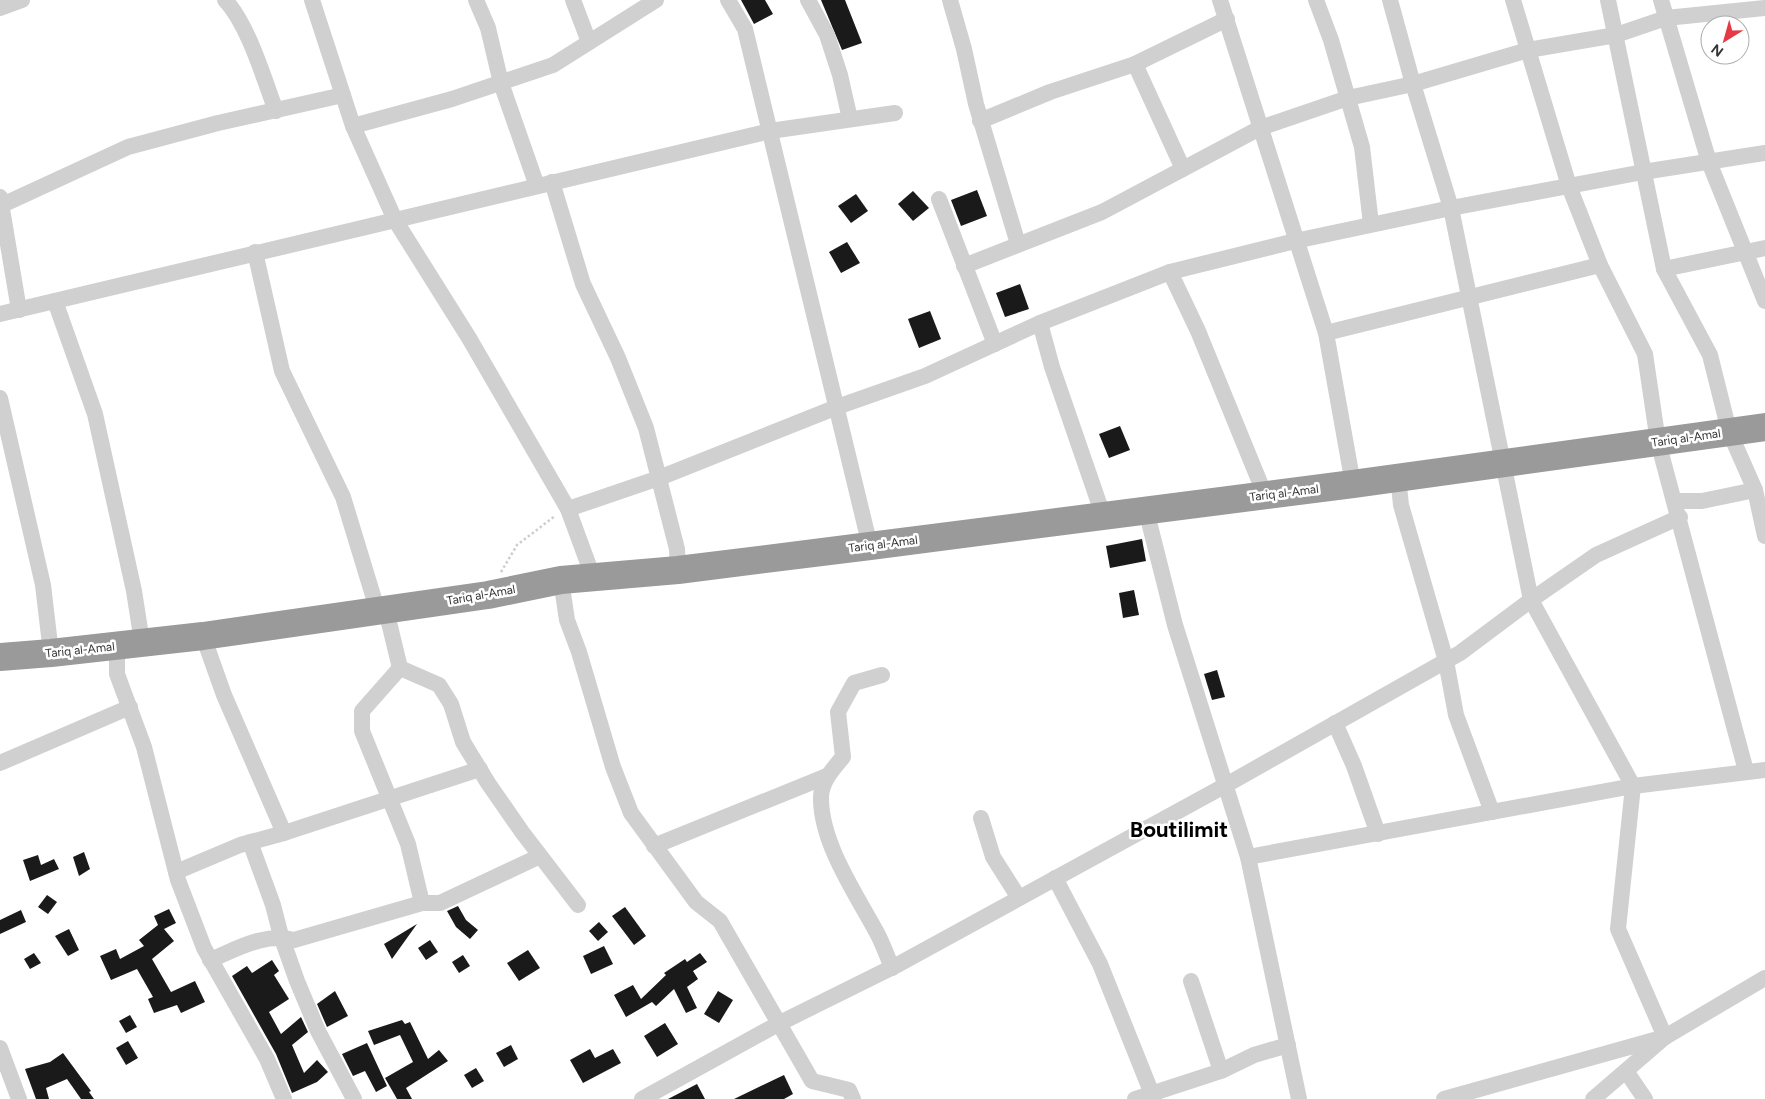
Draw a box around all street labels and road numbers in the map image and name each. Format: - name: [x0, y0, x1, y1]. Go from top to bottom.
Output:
- street label: Tariq al-Amal: [1651, 426, 1721, 450]
- street label: Tariq al-Amal: [1249, 482, 1319, 504]
- street label: Tariq al-Amal: [848, 533, 918, 555]
- street label: Tariq al-Amal: [446, 582, 516, 608]
- street label: Tariq al-Amal: [45, 639, 115, 661]

